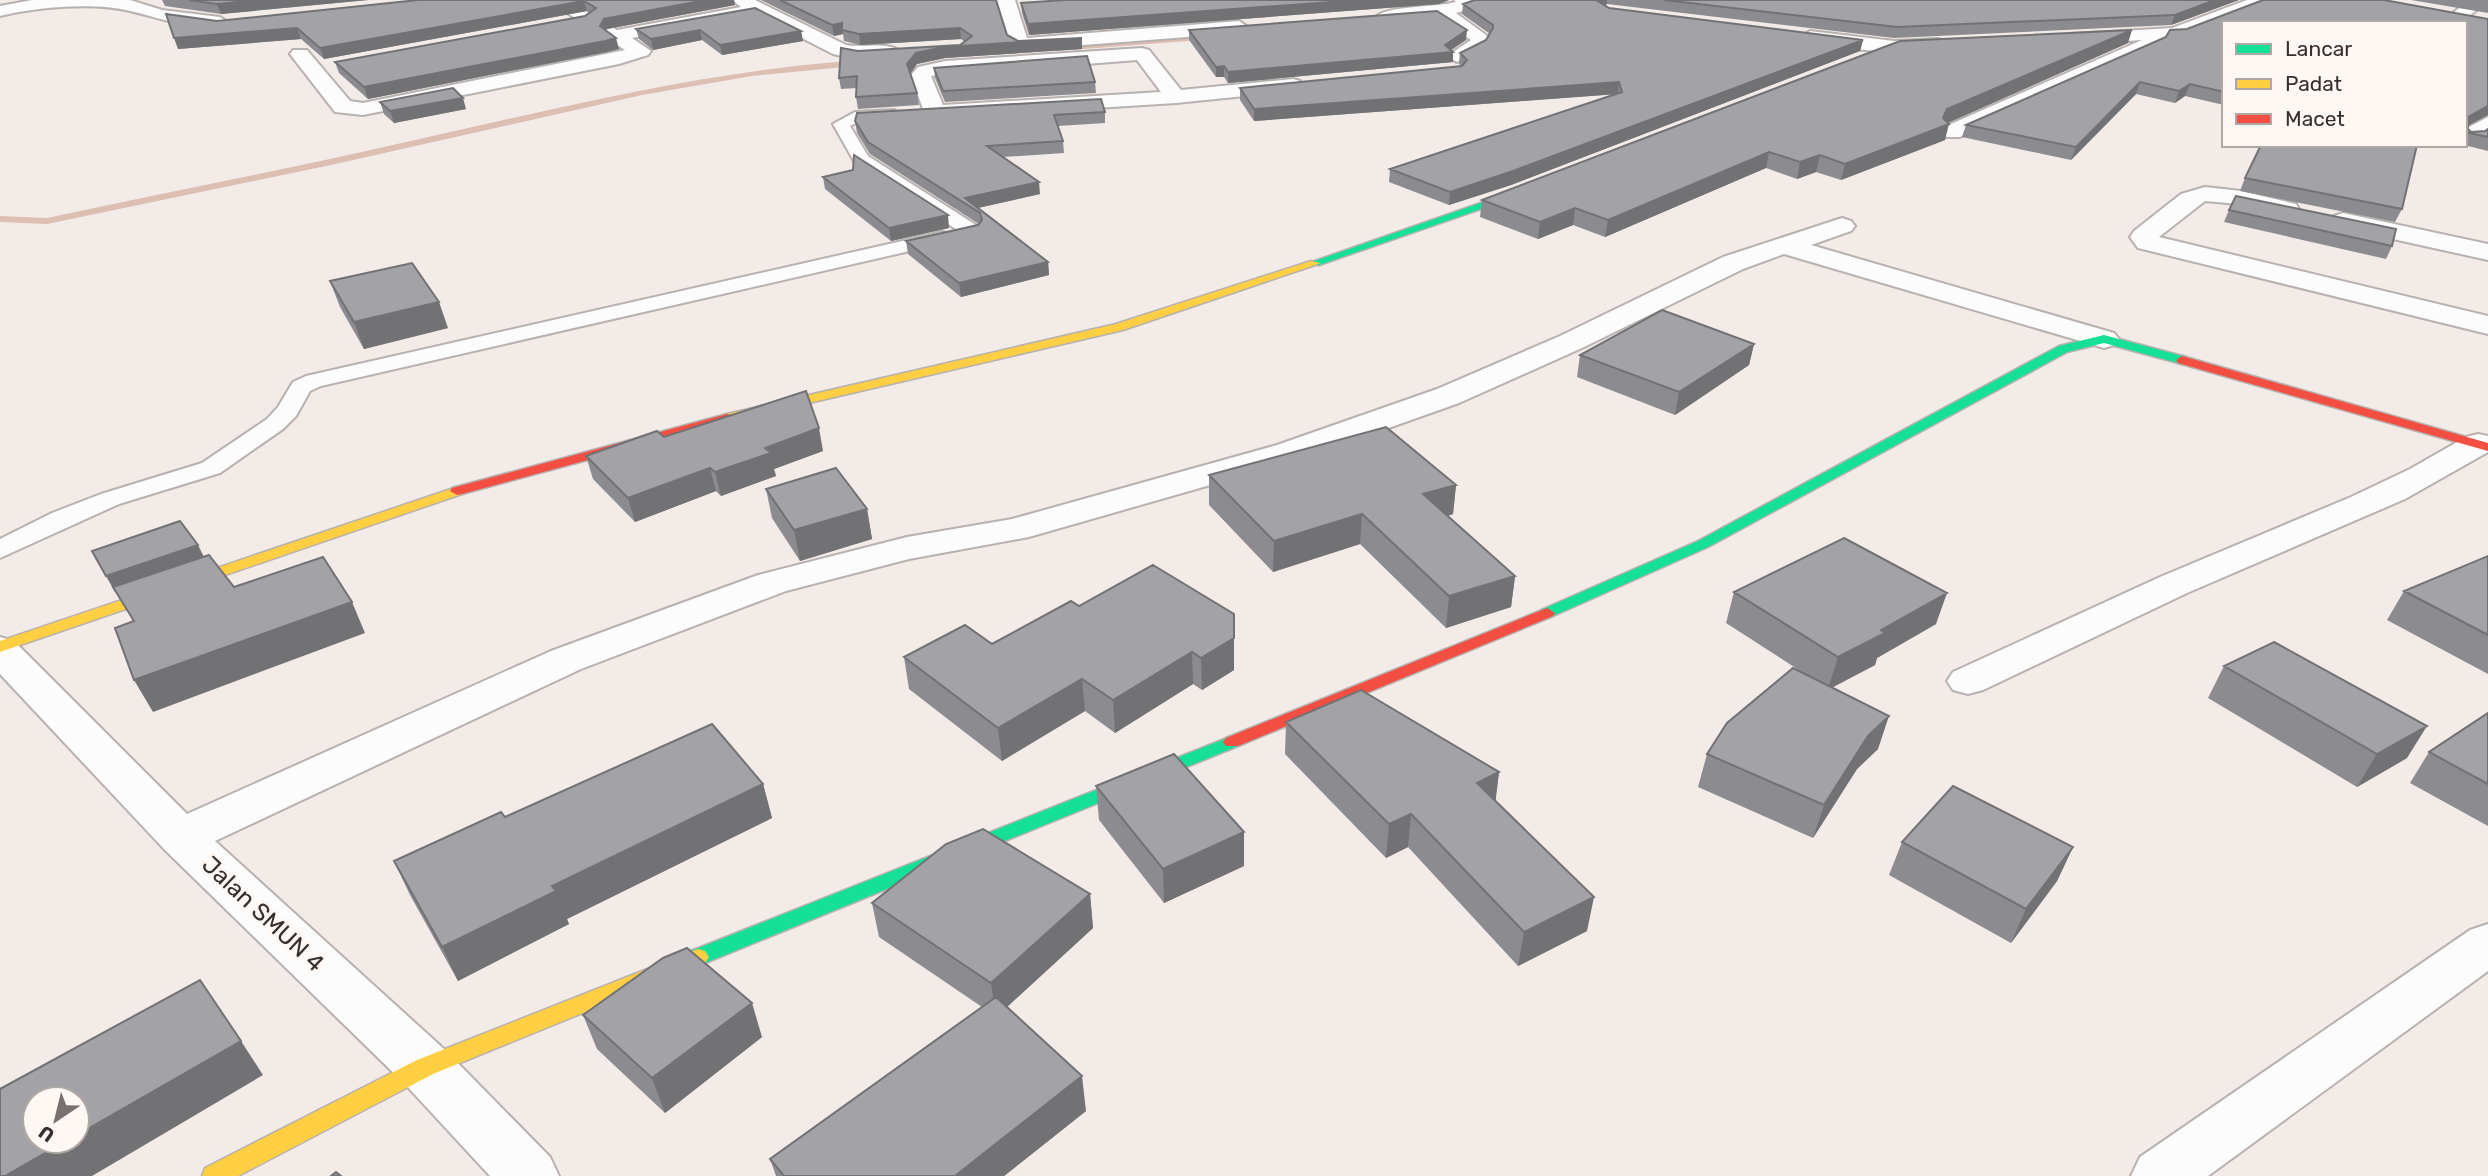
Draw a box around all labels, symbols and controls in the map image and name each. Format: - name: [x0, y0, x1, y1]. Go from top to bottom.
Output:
- legend: [2222, 21, 2467, 147]
- text: Lancar: [2285, 36, 2352, 61]
- text: Padat: [2285, 71, 2342, 96]
- text: Macet: [2285, 106, 2345, 131]
- street label: Jalan SMUN 4: [196, 851, 330, 978]
- north arrow: [21, 1085, 91, 1155]
- text: U: [34, 1120, 59, 1147]

